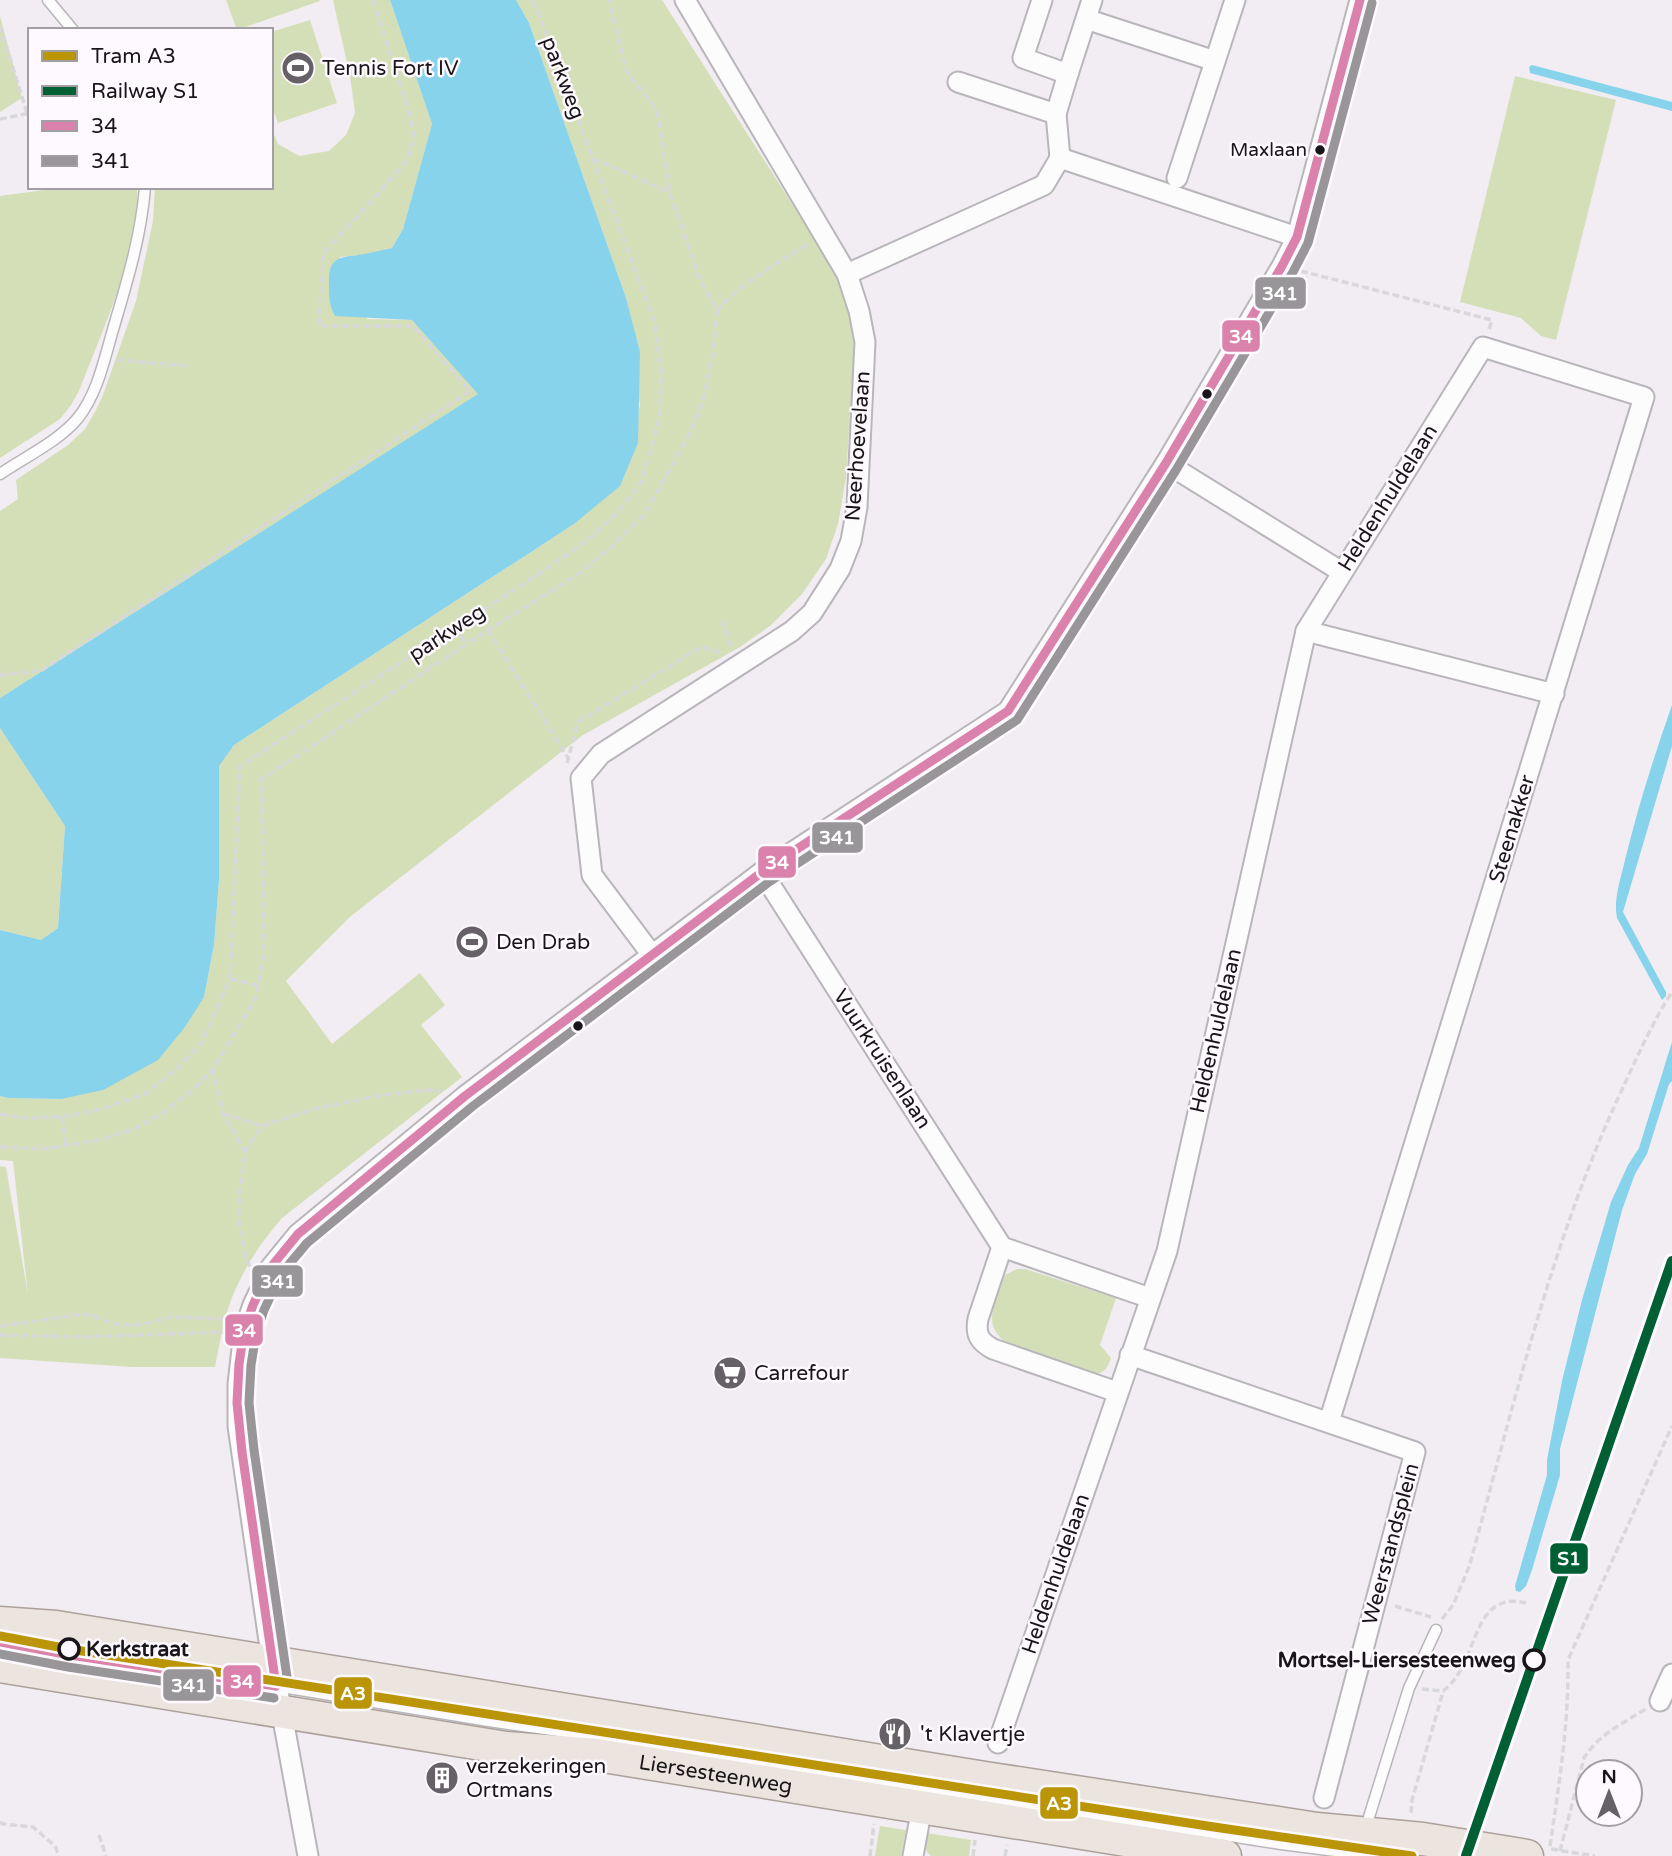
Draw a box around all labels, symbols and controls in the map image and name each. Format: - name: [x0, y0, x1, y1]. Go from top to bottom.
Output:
- legend: [28, 28, 273, 189]
- street label: parkweg: [536, 33, 590, 123]
- text: Tram A3: [91, 44, 176, 69]
- sports icon: Tennis Fort IV: [279, 49, 317, 87]
- place label: Tennis Fort IV: [322, 56, 459, 81]
- text: Railway S1: [91, 79, 199, 104]
- text: 34: [91, 114, 117, 139]
- place label: Maxlaan: [1230, 139, 1307, 161]
- marker: Maxlaan: [1313, 143, 1327, 157]
- text: 341: [91, 149, 131, 174]
- line badge: 341: [1254, 276, 1307, 310]
- text: 341: [1262, 283, 1298, 305]
- line badge: 34: [1221, 319, 1261, 353]
- text: 34: [1229, 326, 1253, 348]
- street label: Neerhoevelaan: [840, 370, 876, 522]
- unlabelled marker: [1200, 387, 1214, 401]
- street label: Heldenhuldelaan: [1333, 420, 1443, 576]
- street label: parkweg: [404, 599, 490, 667]
- street label: Steenakker: [1484, 772, 1540, 886]
- line badge: 341: [811, 821, 864, 854]
- text: 341: [819, 827, 855, 849]
- line badge: 34: [757, 845, 797, 879]
- text: 34: [765, 852, 789, 874]
- sports icon: Den Drab: [453, 923, 491, 961]
- place label: Den Drab: [496, 930, 590, 955]
- street label: Heldenhuldelaan: [1185, 946, 1247, 1116]
- street label: Vuurkruisenlaan: [828, 985, 936, 1133]
- unlabelled marker: [571, 1019, 585, 1033]
- line badge: 341: [251, 1264, 304, 1298]
- text: 341: [260, 1271, 296, 1293]
- line badge: 34: [224, 1313, 264, 1347]
- text: 34: [232, 1320, 256, 1342]
- supermarket icon: Carrefour: [711, 1354, 749, 1392]
- place label: Carrefour: [754, 1361, 849, 1386]
- street label: Weerstandsplein: [1357, 1460, 1425, 1628]
- street label: Heldenhuldelaan: [1017, 1490, 1095, 1658]
- line badge: S1: [1549, 1542, 1589, 1575]
- text: S1: [1557, 1548, 1581, 1570]
- place label: Kerkstraat: [86, 1637, 189, 1662]
- marker: Kerkstraat: [58, 1638, 80, 1660]
- place label: Mortsel-Liersesteenweg: [1278, 1648, 1516, 1673]
- marker: Mortsel-Liersesteenweg: [1523, 1649, 1545, 1671]
- line badge: 34: [222, 1664, 262, 1698]
- line badge: 341: [162, 1668, 215, 1702]
- text: 34: [230, 1671, 254, 1693]
- text: 341: [171, 1675, 207, 1697]
- line badge: A3: [333, 1676, 373, 1710]
- text: A3: [340, 1683, 366, 1705]
- restaurant icon: 't Klavertje: [876, 1715, 914, 1753]
- place label: 't Klavertje: [920, 1722, 1025, 1747]
- street label: Liersesteenweg: [637, 1749, 794, 1799]
- place label: verzekeringen Ortmans: [466, 1754, 606, 1803]
- north arrow: [1574, 1758, 1644, 1828]
- building icon: verzekeringen Ortmans: [423, 1759, 461, 1797]
- text: N: [1601, 1766, 1617, 1788]
- line badge: A3: [1039, 1786, 1079, 1820]
- text: A3: [1046, 1793, 1072, 1815]

